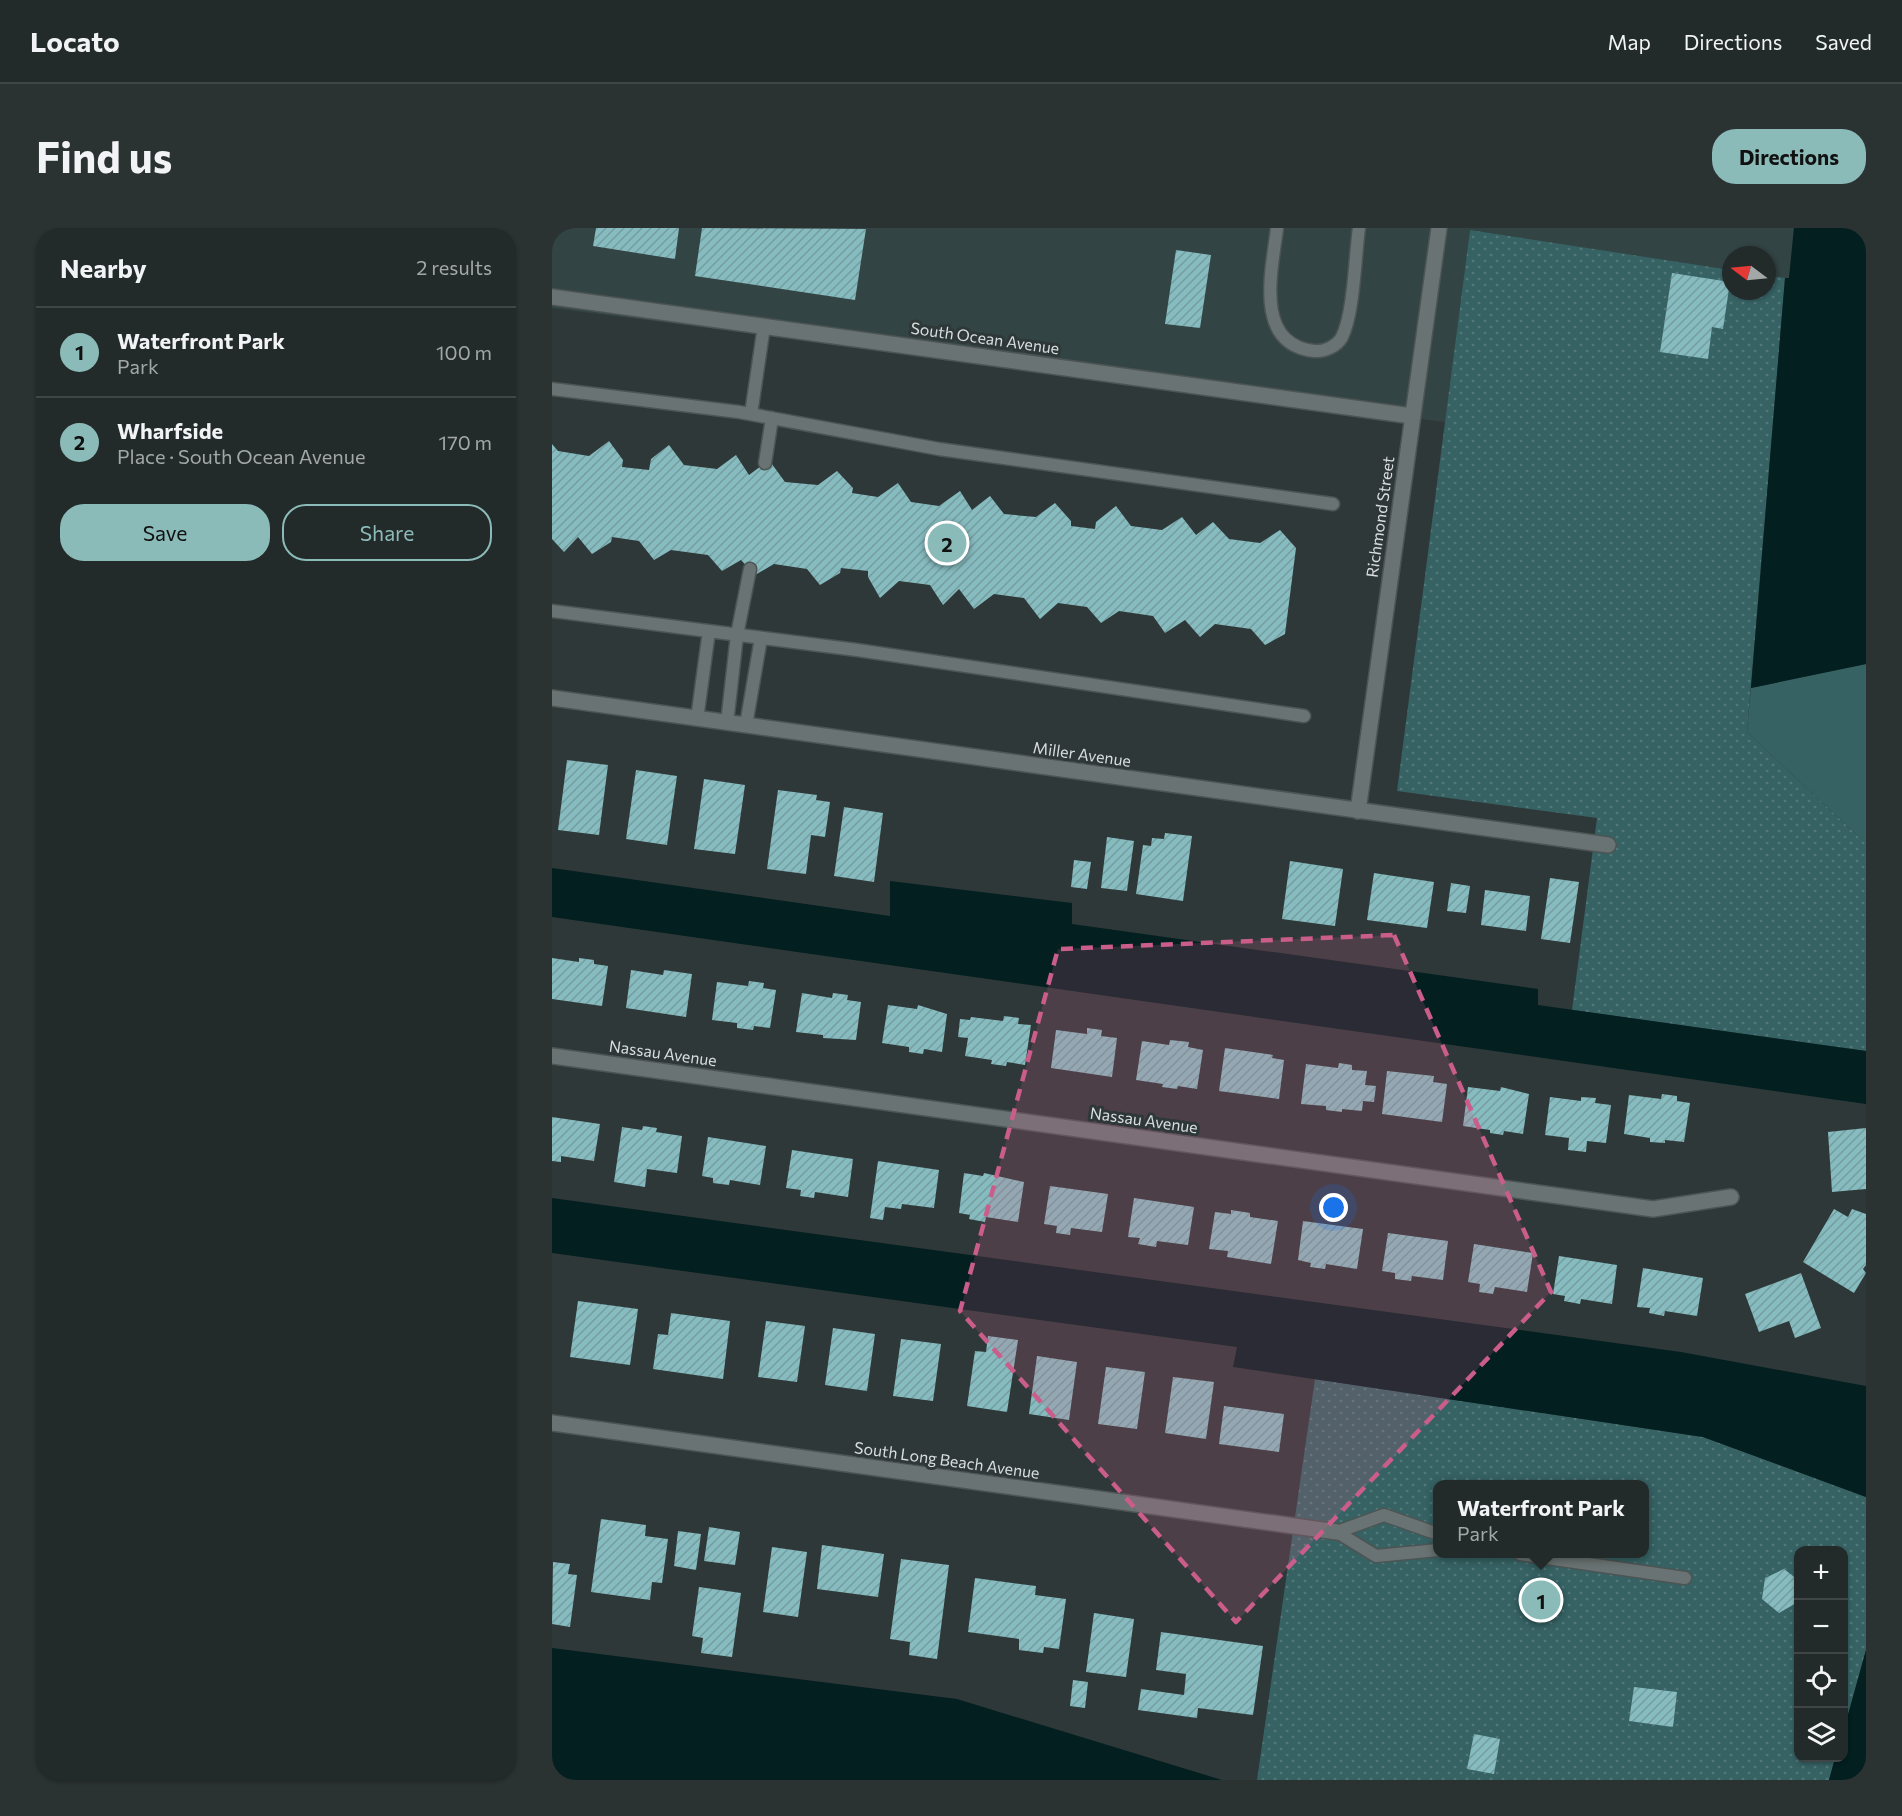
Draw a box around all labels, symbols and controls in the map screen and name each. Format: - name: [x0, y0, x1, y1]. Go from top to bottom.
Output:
- text: Locato: [30, 24, 120, 58]
- text: Map: [1608, 29, 1651, 54]
- text: Directions: [1684, 29, 1782, 54]
- text: Saved: [1815, 29, 1872, 54]
- button: Directions: [1712, 129, 1866, 184]
- text: Find us: [36, 130, 172, 182]
- north arrow: [1722, 246, 1776, 300]
- text: Nearby: [60, 252, 147, 283]
- text: 2 results: [416, 255, 492, 279]
- street label: South Ocean Avenue: [909, 318, 1061, 357]
- text: Waterfront Park: [117, 327, 285, 354]
- text: 1: [75, 340, 84, 364]
- text: 100 m: [436, 340, 492, 364]
- text: Park: [117, 354, 159, 378]
- text: Wharfside: [117, 417, 223, 444]
- text: 2: [74, 430, 85, 454]
- text: 170 m: [439, 430, 492, 454]
- text: Place · South Ocean Avenue: [117, 444, 365, 468]
- street label: Richmond Street: [1362, 455, 1397, 579]
- button: Save: [60, 504, 270, 561]
- button: Share: [282, 504, 492, 561]
- pin: 2: [928, 520, 966, 566]
- street label: Miller Avenue: [1032, 737, 1132, 770]
- street label: Nassau Avenue: [608, 1036, 718, 1069]
- street label: Nassau Avenue: [1089, 1103, 1199, 1136]
- your location: [1319, 1193, 1348, 1222]
- street label: South Long Beach Avenue: [853, 1437, 1041, 1482]
- popup: [1433, 1480, 1649, 1558]
- text: Waterfront Park: [1457, 1494, 1625, 1521]
- text: Park: [1457, 1521, 1499, 1545]
- map controls: [1794, 1546, 1848, 1762]
- button: +: [1794, 1546, 1848, 1600]
- pin: 1: [1522, 1578, 1560, 1622]
- button: −: [1794, 1600, 1848, 1654]
- button: locate: [1794, 1654, 1848, 1708]
- button: layers: [1794, 1708, 1848, 1762]

